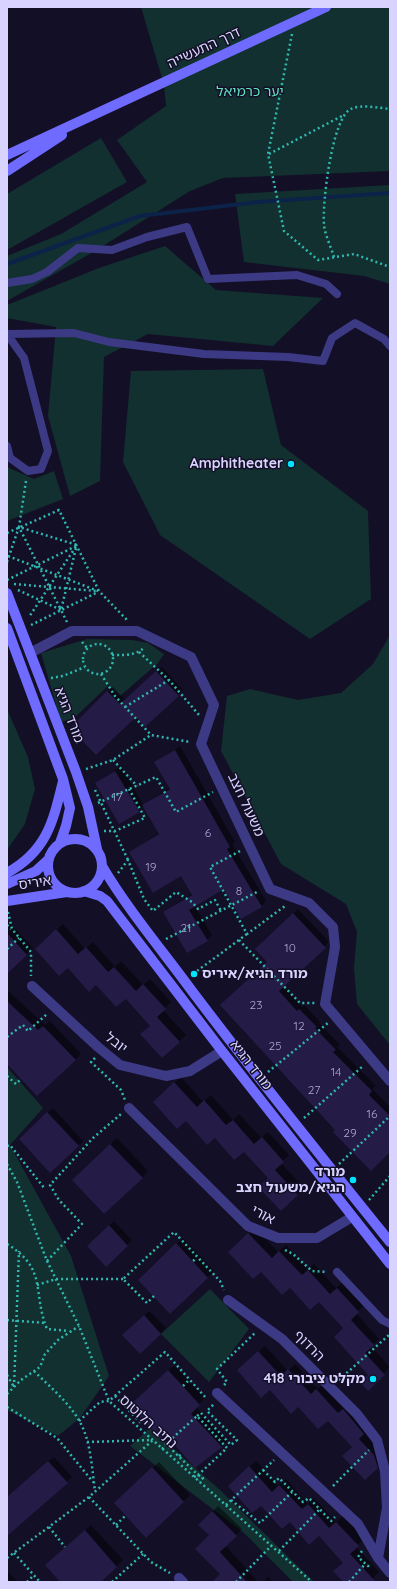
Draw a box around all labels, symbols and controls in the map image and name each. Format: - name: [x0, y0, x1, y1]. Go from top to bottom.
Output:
- street label: דרך התעשייה: [165, 24, 243, 72]
- park label: יער כרמיאל: [216, 84, 284, 100]
- place label: Amphitheater: [190, 456, 283, 472]
- marker: Amphitheater: [286, 459, 296, 469]
- street label: מורד הגיא: [51, 685, 87, 745]
- street label: משעול חצב: [224, 771, 268, 839]
- house number: 17: [112, 790, 122, 804]
- house number: 6: [205, 826, 211, 840]
- house number: 19: [145, 860, 157, 874]
- street label: איריס: [18, 872, 52, 894]
- house number: 8: [236, 884, 242, 898]
- house number: 21: [180, 921, 192, 935]
- house number: 10: [284, 941, 296, 955]
- place label: מורד הגיא/איריס: [202, 966, 308, 982]
- marker: מורד הגיא/איריס: [189, 969, 199, 979]
- house number: 23: [250, 998, 262, 1012]
- house number: 12: [293, 1019, 305, 1033]
- street label: יובל: [102, 1029, 130, 1057]
- street label: מורד הגיא: [226, 1037, 276, 1093]
- house number: 25: [268, 1039, 282, 1053]
- house number: 14: [331, 1065, 341, 1079]
- house number: 27: [308, 1083, 320, 1097]
- house number: 16: [367, 1107, 377, 1121]
- house number: 29: [343, 1126, 357, 1140]
- place label: מורד הגיא/משעול חצב: [236, 1164, 345, 1196]
- marker: מורד הגיא/משעול חצב: [348, 1175, 358, 1185]
- street label: אורי: [248, 1202, 278, 1228]
- street label: הרדוף: [290, 1327, 328, 1365]
- place label: מקלט ציבורי 418: [264, 1371, 365, 1387]
- marker: מקלט ציבורי 418: [368, 1374, 378, 1384]
- street label: נתיב הלוטוס: [116, 1392, 180, 1452]

